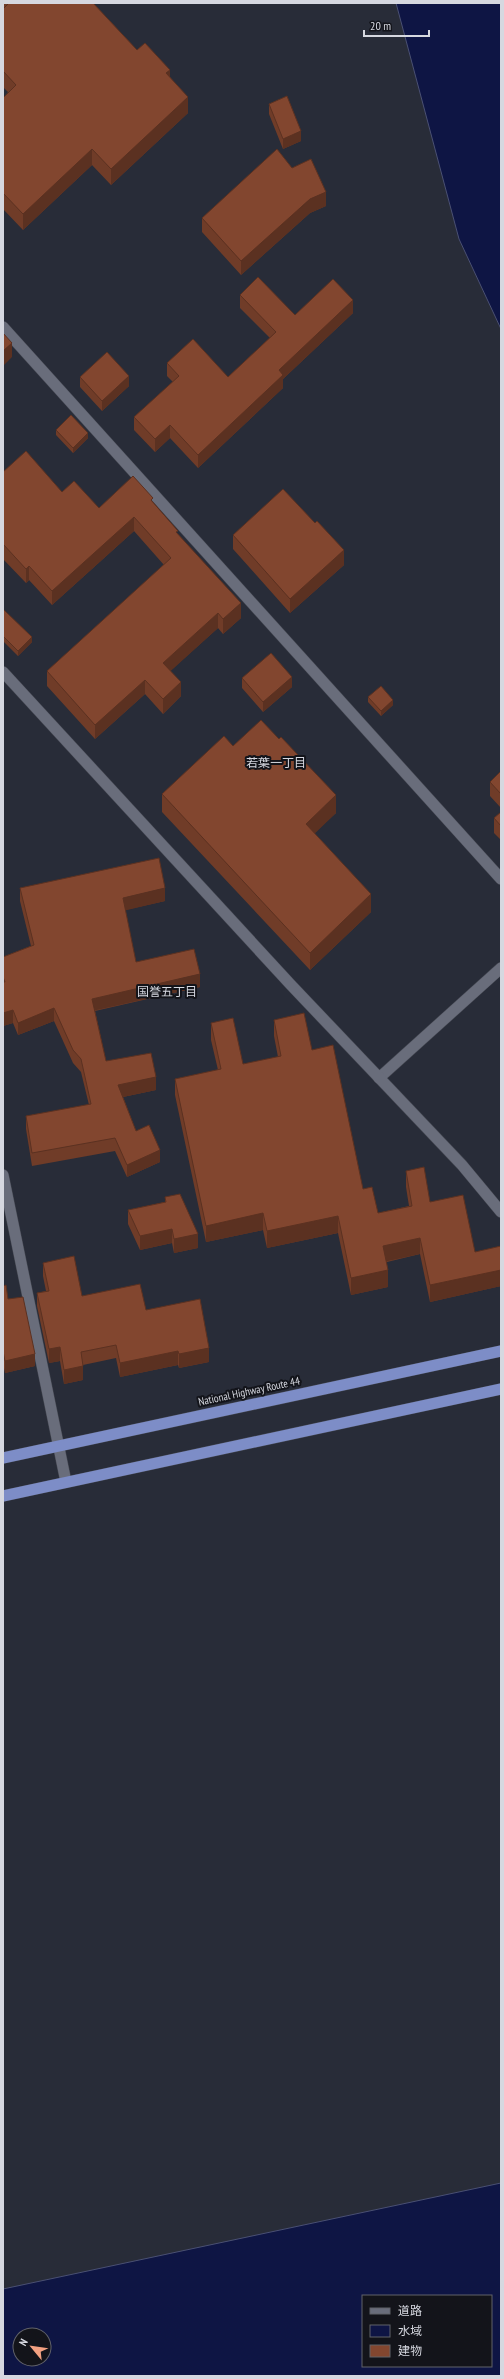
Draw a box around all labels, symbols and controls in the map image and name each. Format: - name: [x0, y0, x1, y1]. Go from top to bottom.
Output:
- scale bar: [364, 12, 429, 38]
- text: 20 m: [370, 18, 391, 33]
- district label: 若葉一丁目: [246, 755, 306, 770]
- district label: 国誉五丁目: [137, 984, 197, 999]
- street label: National Highway Route 44: [197, 1373, 301, 1409]
- legend: [362, 2295, 492, 2367]
- text: 道路: [398, 2303, 422, 2318]
- text: 水域: [398, 2323, 422, 2338]
- north arrow: [12, 2327, 52, 2367]
- text: N: [16, 2336, 31, 2348]
- text: 建物: [398, 2343, 422, 2358]

